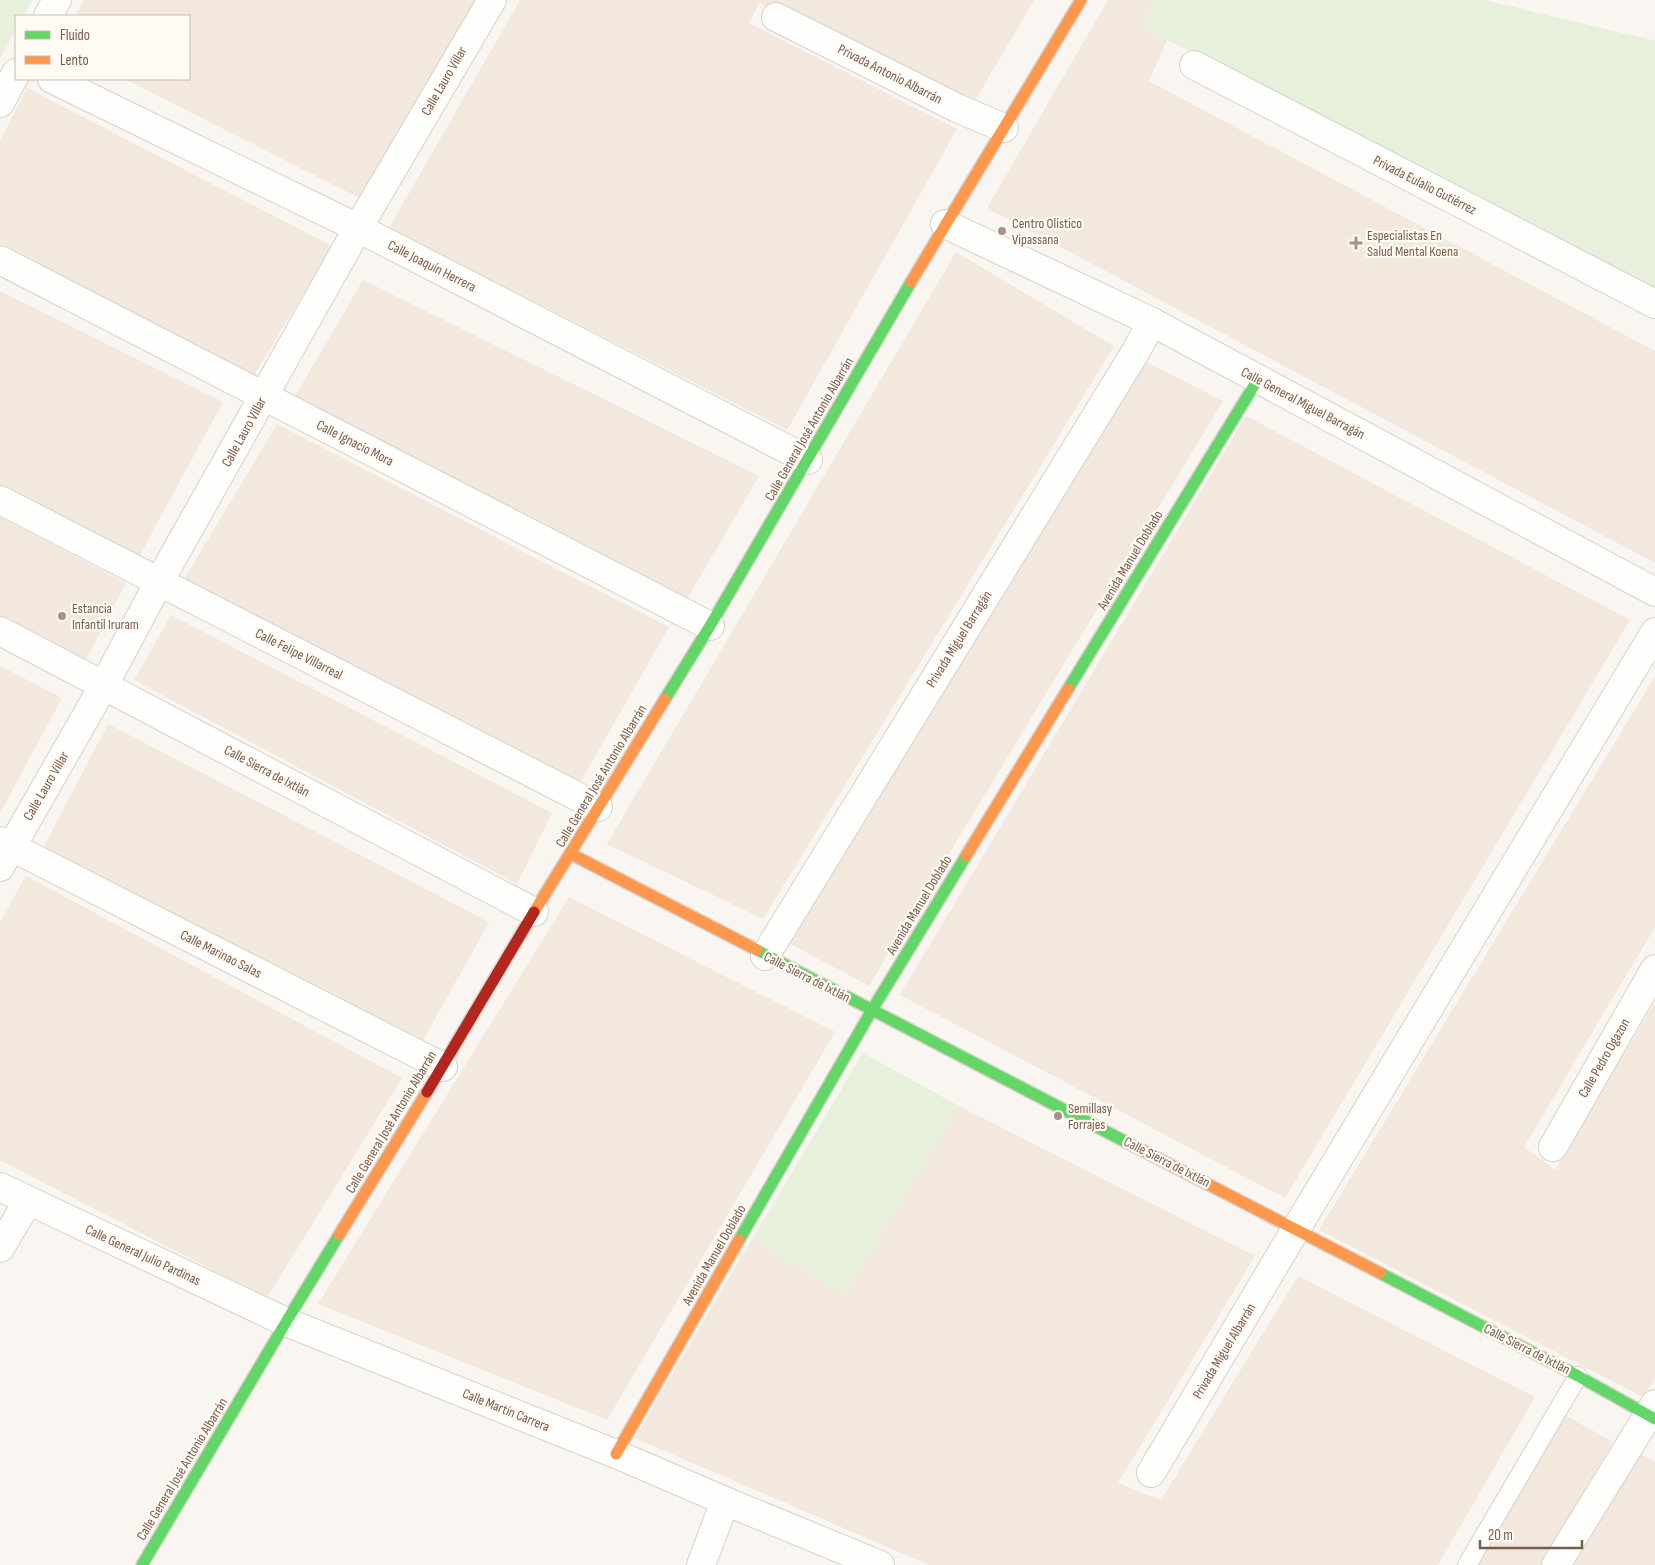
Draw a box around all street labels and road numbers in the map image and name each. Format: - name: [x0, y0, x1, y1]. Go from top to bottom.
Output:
- street label: Privada Antonio Albarrán: [835, 40, 945, 108]
- street label: Calle Lauro Villar: [417, 44, 471, 118]
- street label: Privada Eulalio Gutiérrez: [1371, 152, 1479, 218]
- street label: Calle Joaquín Herrera: [385, 236, 479, 296]
- street label: Calle General José Antonio Albarrán: [761, 354, 857, 504]
- street label: Calle General Miguel Barragán: [1238, 363, 1368, 443]
- street label: Calle Lauro Villar: [218, 394, 270, 470]
- street label: Calle Ignacio Mora: [314, 416, 396, 470]
- street label: Avenida Manuel Doblado: [1093, 507, 1166, 614]
- street label: Privada Miguel Barragán: [922, 587, 996, 691]
- street label: Calle Felipe Villarreal: [252, 625, 346, 683]
- street label: Calle General José Antonio Albarrán: [552, 702, 650, 850]
- street label: Calle Sierra de Ixtlán: [221, 741, 313, 801]
- street label: Calle Lauro Villar: [19, 749, 73, 823]
- street label: Avenida Manuel Doblado: [882, 852, 955, 959]
- street label: Calle Marinao Salas: [177, 926, 265, 982]
- street label: Calle Sierra de Ixtlán: [761, 948, 853, 1006]
- street label: Calle Pedro Ogazon: [1575, 1015, 1633, 1101]
- street label: Calle General José Antonio Albarrán: [342, 1048, 440, 1196]
- street label: Calle Sierra de Ixtlán: [1121, 1133, 1213, 1191]
- street label: Avenida Manuel Doblado: [678, 1202, 750, 1309]
- street label: Calle General Julio Pardinas: [83, 1221, 203, 1289]
- street label: Privada Miguel Albarrán: [1189, 1300, 1259, 1402]
- street label: Calle Sierra de Ixtlán: [1481, 1320, 1573, 1378]
- street label: Calle Martín Carrera: [460, 1385, 552, 1435]
- street label: Calle General José Antonio Albarrán: [133, 1395, 231, 1543]

